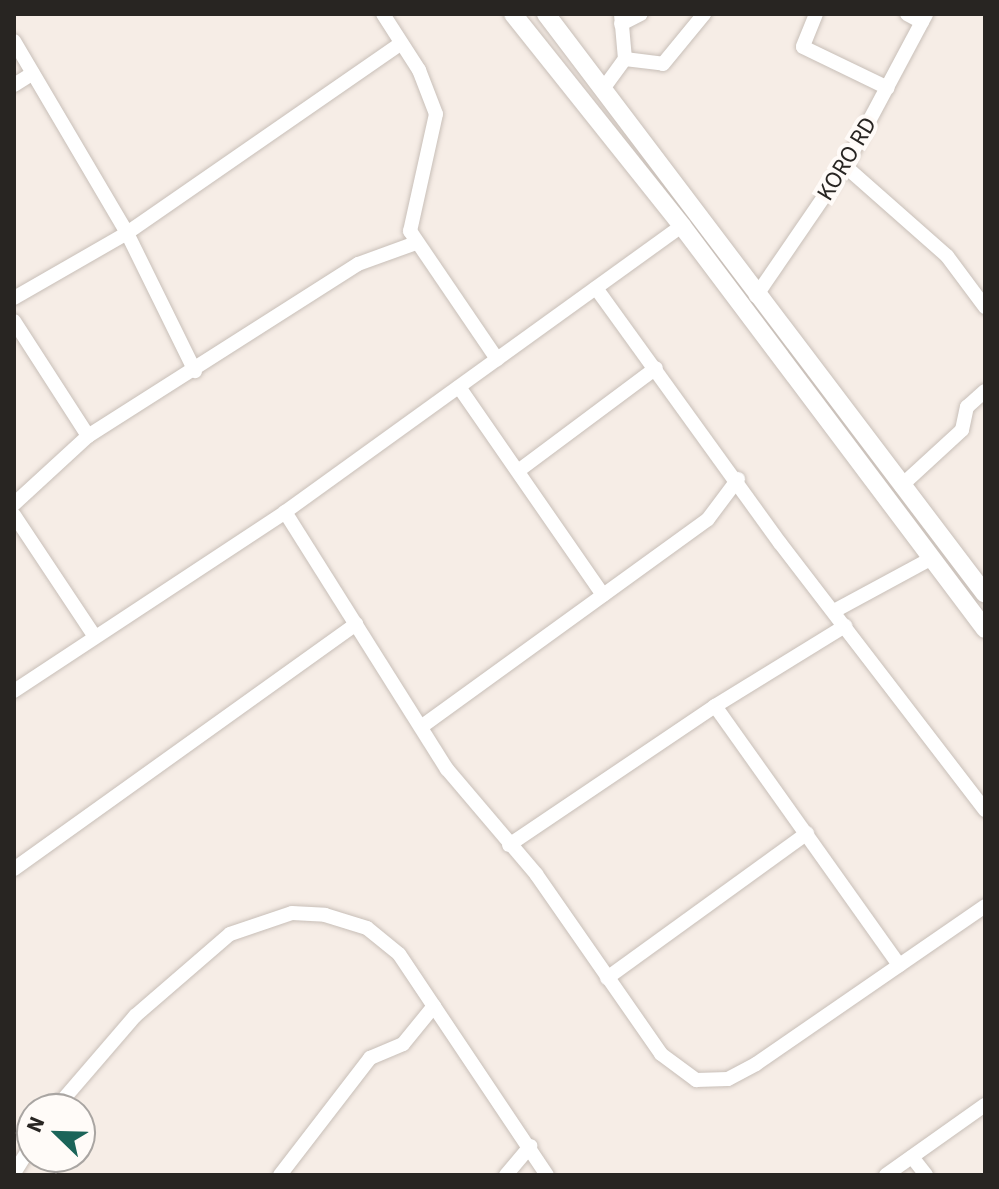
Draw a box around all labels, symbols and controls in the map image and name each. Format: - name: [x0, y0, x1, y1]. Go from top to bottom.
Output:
- street label: KORO RD: [811, 112, 883, 206]
- north arrow: [16, 1093, 96, 1173]
- text: N: [18, 1111, 53, 1137]

